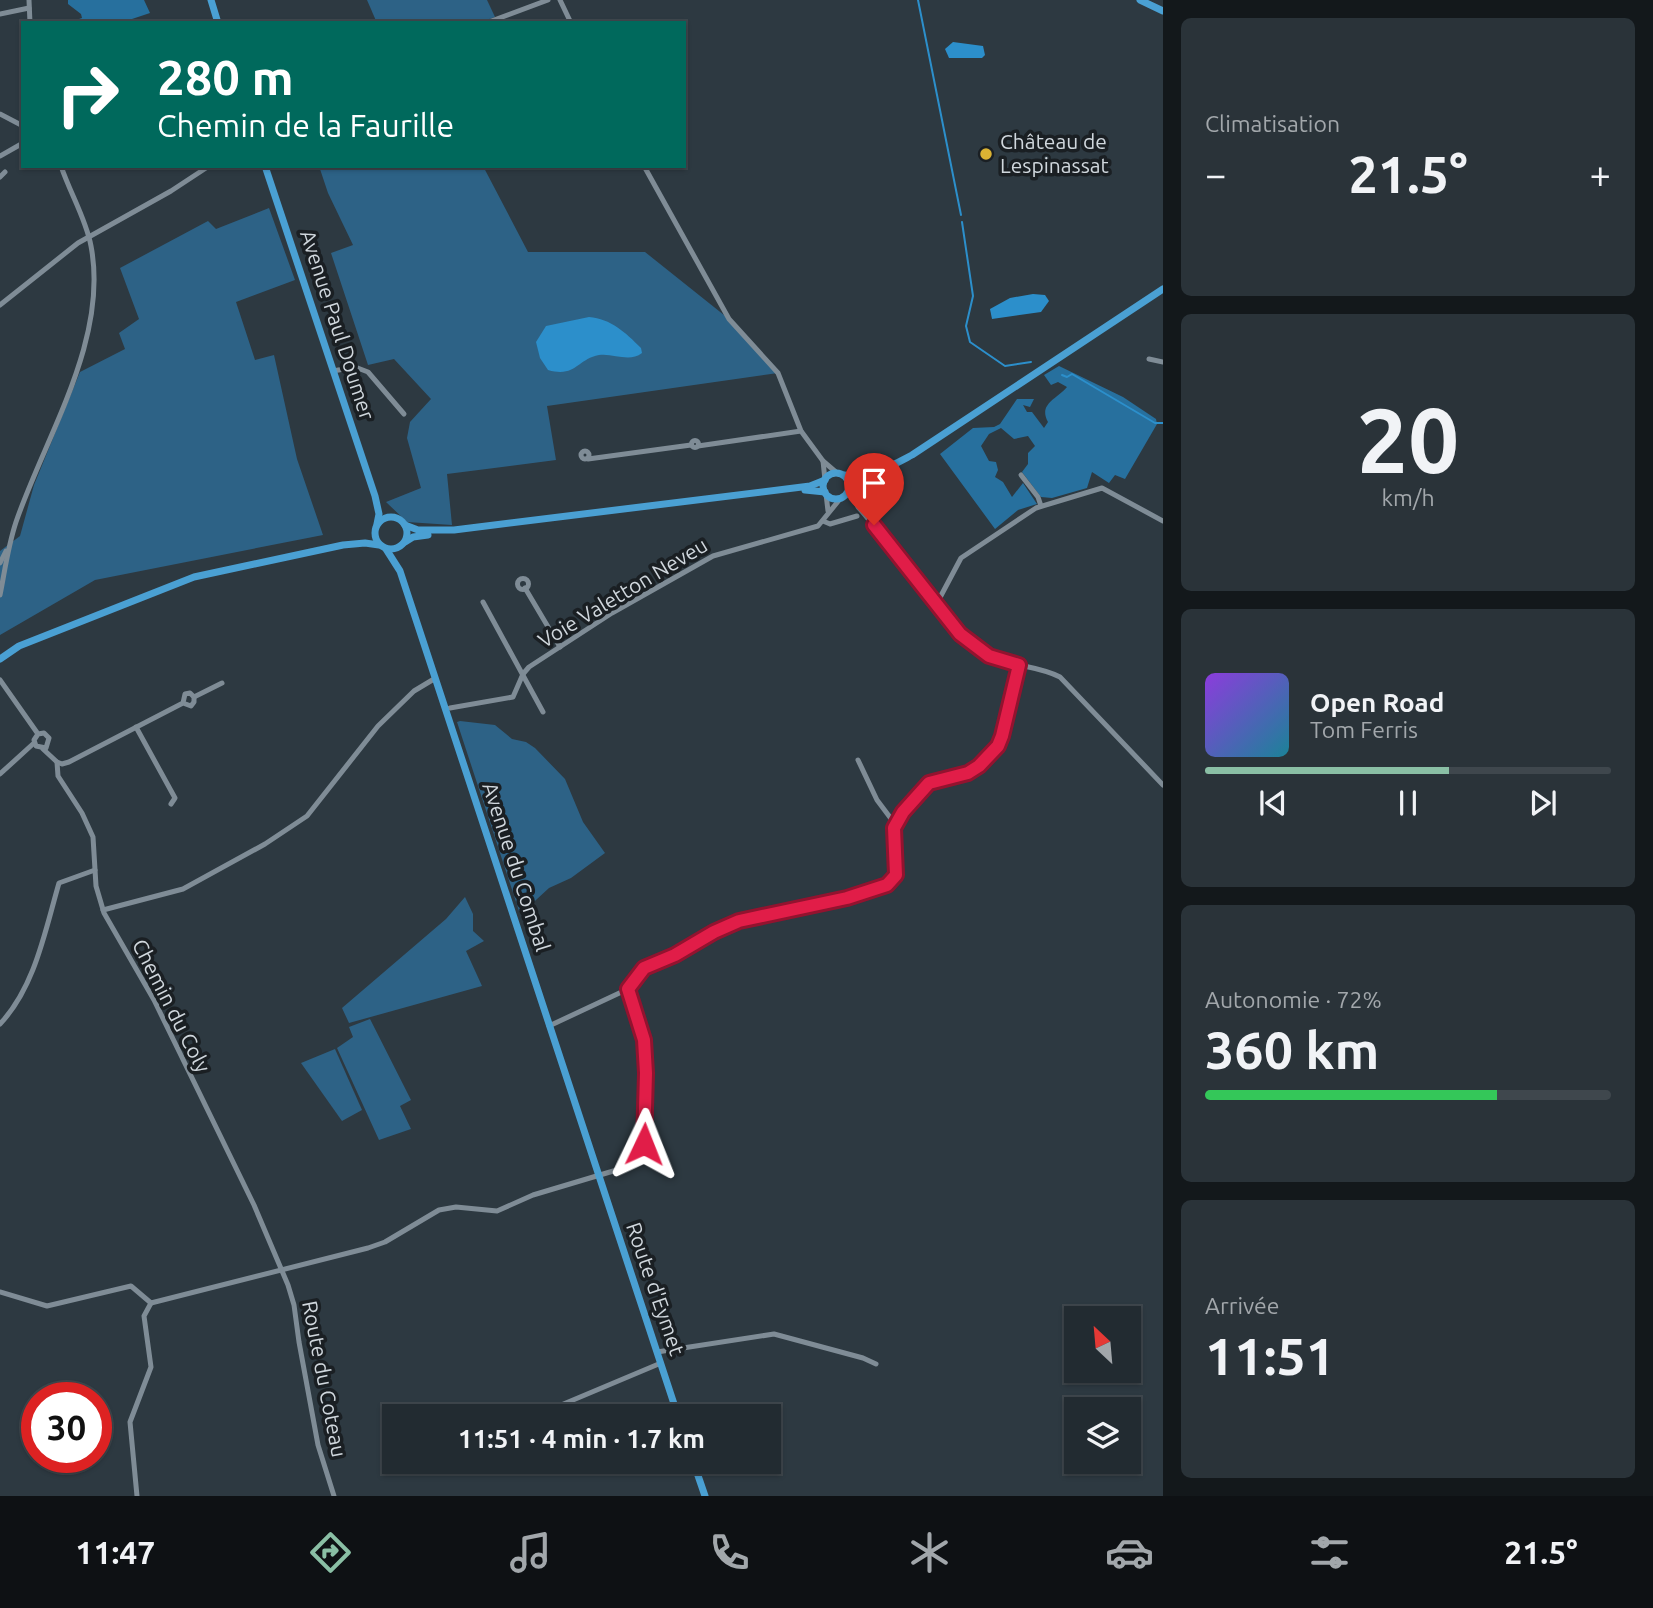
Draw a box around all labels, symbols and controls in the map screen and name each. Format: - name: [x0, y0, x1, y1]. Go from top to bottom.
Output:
- icon: right: [42, 49, 133, 140]
- text: 280 m: [157, 49, 294, 104]
- text: Chemin de la Faurille: [157, 107, 454, 143]
- text: Climatisation: [1205, 111, 1340, 136]
- place label: Château de Lespinassat: [1000, 129, 1109, 177]
- text: 21.5°: [1348, 145, 1468, 203]
- marker: Château de Lespinassat: [978, 146, 994, 162]
- text: −: [1205, 153, 1226, 195]
- text: +: [1590, 153, 1611, 195]
- street label: Avenue Paul Doumer: [296, 227, 380, 422]
- text: 20: [1357, 388, 1459, 490]
- pin: [844, 453, 904, 525]
- icon: arrive: [855, 464, 893, 502]
- text: km/h: [1381, 485, 1435, 510]
- street label: Voie Valetton Neveu: [534, 532, 711, 652]
- text: Open Road: [1310, 688, 1444, 717]
- text: Tom Ferris: [1310, 717, 1418, 742]
- street label: Avenue du Combal: [478, 779, 556, 954]
- icon: previous: [1254, 784, 1292, 822]
- icon: pause: [1389, 784, 1427, 822]
- icon: next: [1524, 784, 1562, 822]
- street label: Chemin du Coly: [128, 935, 216, 1076]
- text: Autonomie · 72%: [1205, 987, 1382, 1012]
- text: 360 km: [1205, 1021, 1379, 1079]
- position arrow: [607, 1107, 681, 1181]
- street label: Route d'Eymet: [622, 1219, 690, 1358]
- text: Arrivée: [1205, 1293, 1280, 1318]
- street label: Route du Coteau: [298, 1299, 352, 1459]
- north arrow: [1064, 1306, 1141, 1382]
- map controls: [1064, 1306, 1141, 1474]
- text: 11:51: [1205, 1327, 1335, 1385]
- speed limit sign: 30: [21, 1382, 112, 1473]
- button: layers: [1064, 1397, 1141, 1474]
- text: 11:51 · 4 min · 1.7 km: [458, 1424, 705, 1453]
- icon: directions: [306, 1528, 355, 1577]
- icon: music: [506, 1528, 555, 1577]
- icon: phone: [705, 1528, 754, 1577]
- icon: climate: [905, 1528, 954, 1577]
- icon: car: [1105, 1528, 1154, 1577]
- icon: filters: [1305, 1528, 1354, 1577]
- text: 11:47: [75, 1534, 155, 1570]
- text: 21.5°: [1504, 1534, 1578, 1570]

